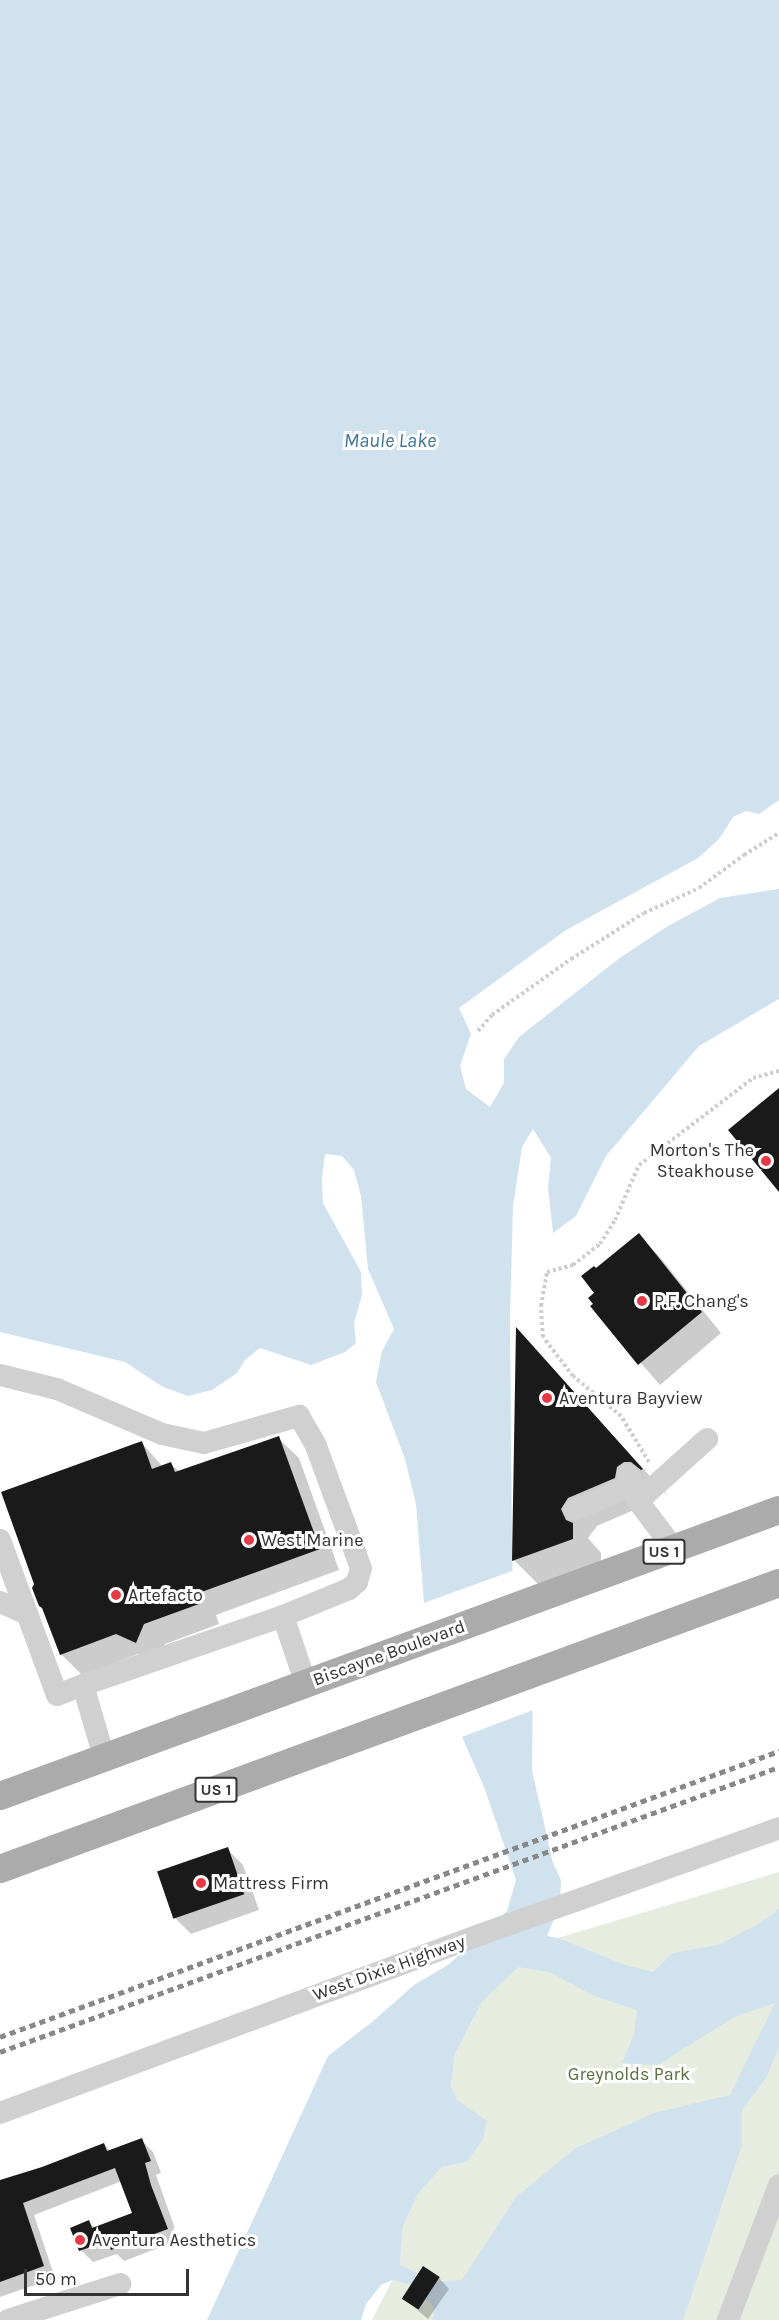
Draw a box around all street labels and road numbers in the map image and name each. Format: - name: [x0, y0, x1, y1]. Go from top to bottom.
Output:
- road number: US 1: [642, 1539, 686, 1565]
- street label: Biscayne Boulevard: [310, 1615, 468, 1691]
- road number: US 1: [194, 1777, 238, 1803]
- street label: West Dixie Highway: [310, 1930, 468, 2006]

